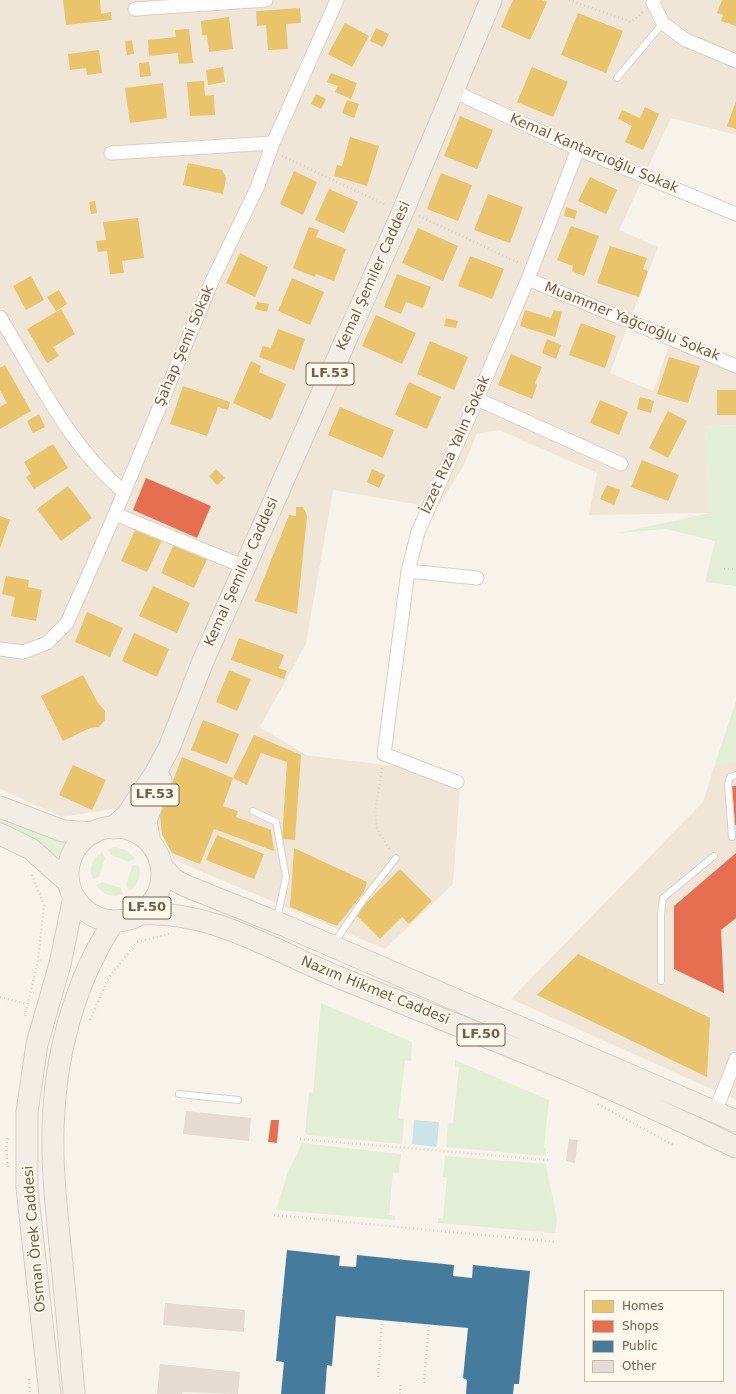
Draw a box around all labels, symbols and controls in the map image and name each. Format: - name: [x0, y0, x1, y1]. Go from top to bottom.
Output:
- street label: Kemal Kantarcıoğlu Sokak: [507, 111, 681, 197]
- street label: Kemal Şemiler Caddesi: [334, 199, 414, 353]
- street label: Muammer Yağcıoğlu Sokak: [542, 279, 722, 365]
- street label: Şahap Şemi Sokak: [152, 283, 218, 409]
- road number: LF.53: [306, 363, 354, 385]
- street label: İzzet Rıza Yalın Sokak: [418, 373, 494, 517]
- street label: Kemal Şemiler Caddesi: [202, 495, 282, 649]
- road number: LF.53: [131, 784, 179, 806]
- road number: LF.50: [123, 897, 171, 919]
- street label: Nazım Hikmet Caddesi: [298, 953, 452, 1029]
- road number: LF.50: [457, 1024, 505, 1046]
- street label: Osman Örek Caddesi: [20, 1165, 50, 1313]
- legend: [584, 1290, 724, 1382]
- text: Homes: [622, 1299, 664, 1313]
- text: Shops: [622, 1319, 658, 1333]
- text: Public: [622, 1339, 658, 1353]
- text: Other: [622, 1359, 656, 1373]

